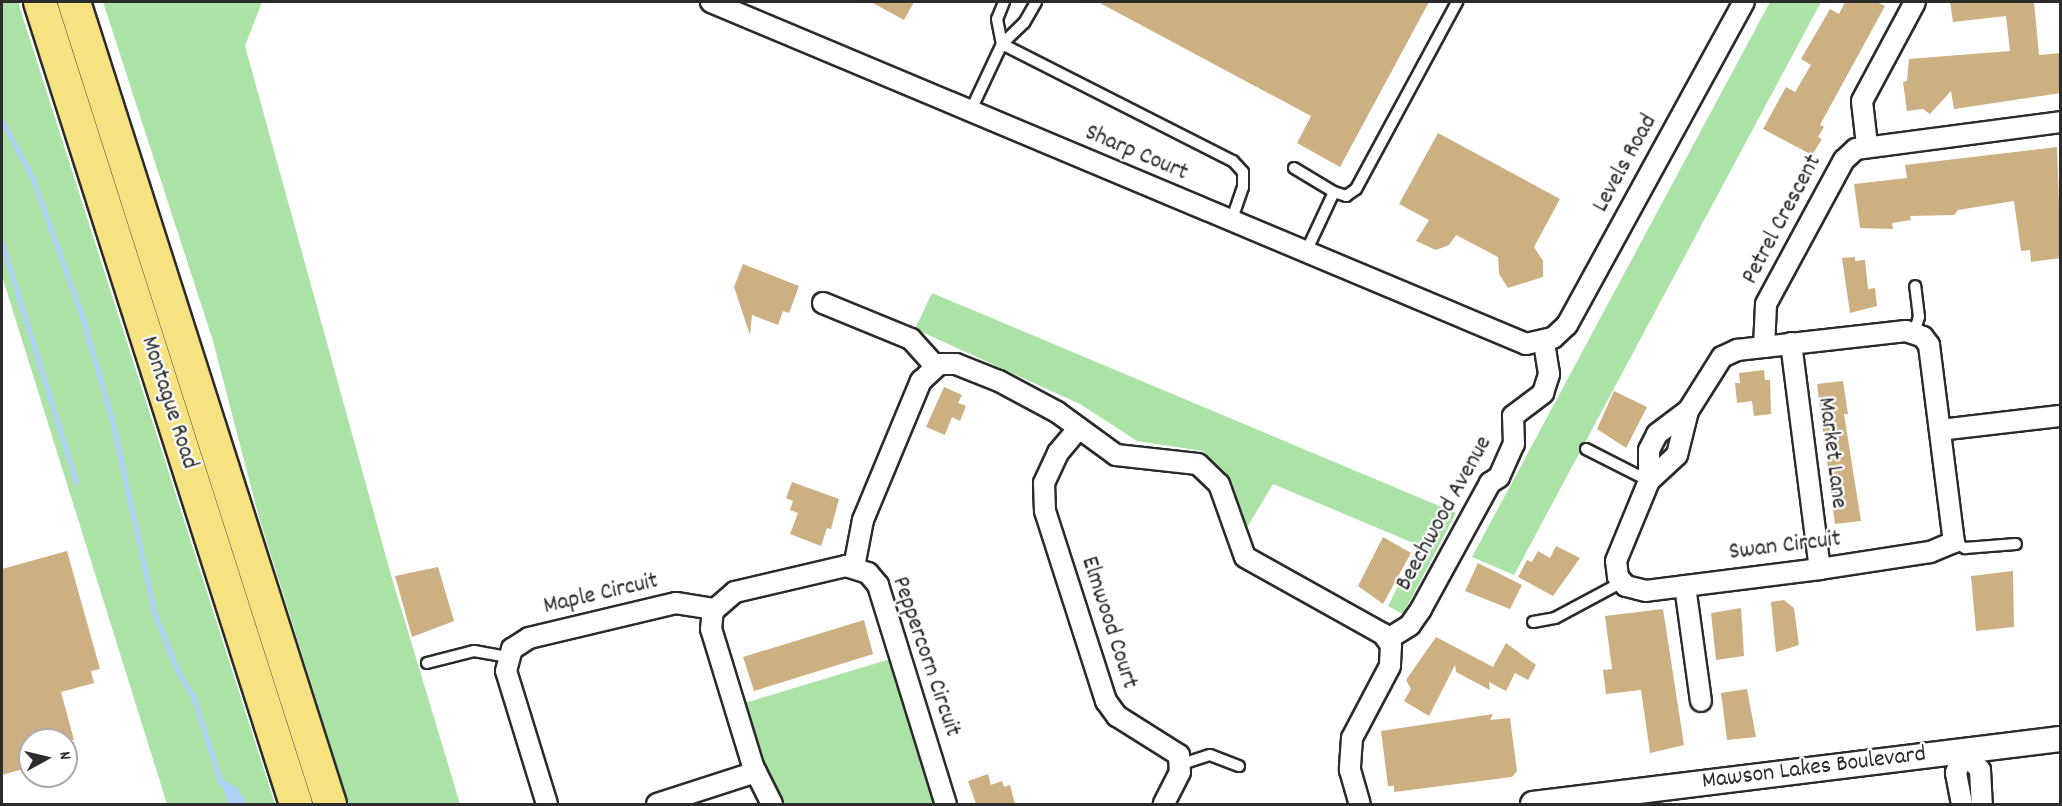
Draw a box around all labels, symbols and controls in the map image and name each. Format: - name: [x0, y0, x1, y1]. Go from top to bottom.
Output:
- street label: Levels Road: [1587, 110, 1665, 218]
- street label: Sharp Court: [1080, 119, 1192, 189]
- street label: Petrel Crescent: [1737, 150, 1829, 290]
- street label: Montague Road: [133, 333, 203, 473]
- street label: Market Lane: [1810, 396, 1852, 510]
- street label: Beechwood Avenue: [1391, 432, 1499, 596]
- street label: Swan Circuit: [1728, 526, 1842, 568]
- street label: Elmwood Court: [1073, 553, 1143, 693]
- street label: Maple Circuit: [541, 568, 661, 622]
- street label: Peppercorn Circuit: [884, 573, 966, 741]
- north arrow: [18, 728, 78, 788]
- street label: Mawson Lakes Boulevard: [1700, 741, 1928, 797]
- text: N: [52, 750, 76, 761]

